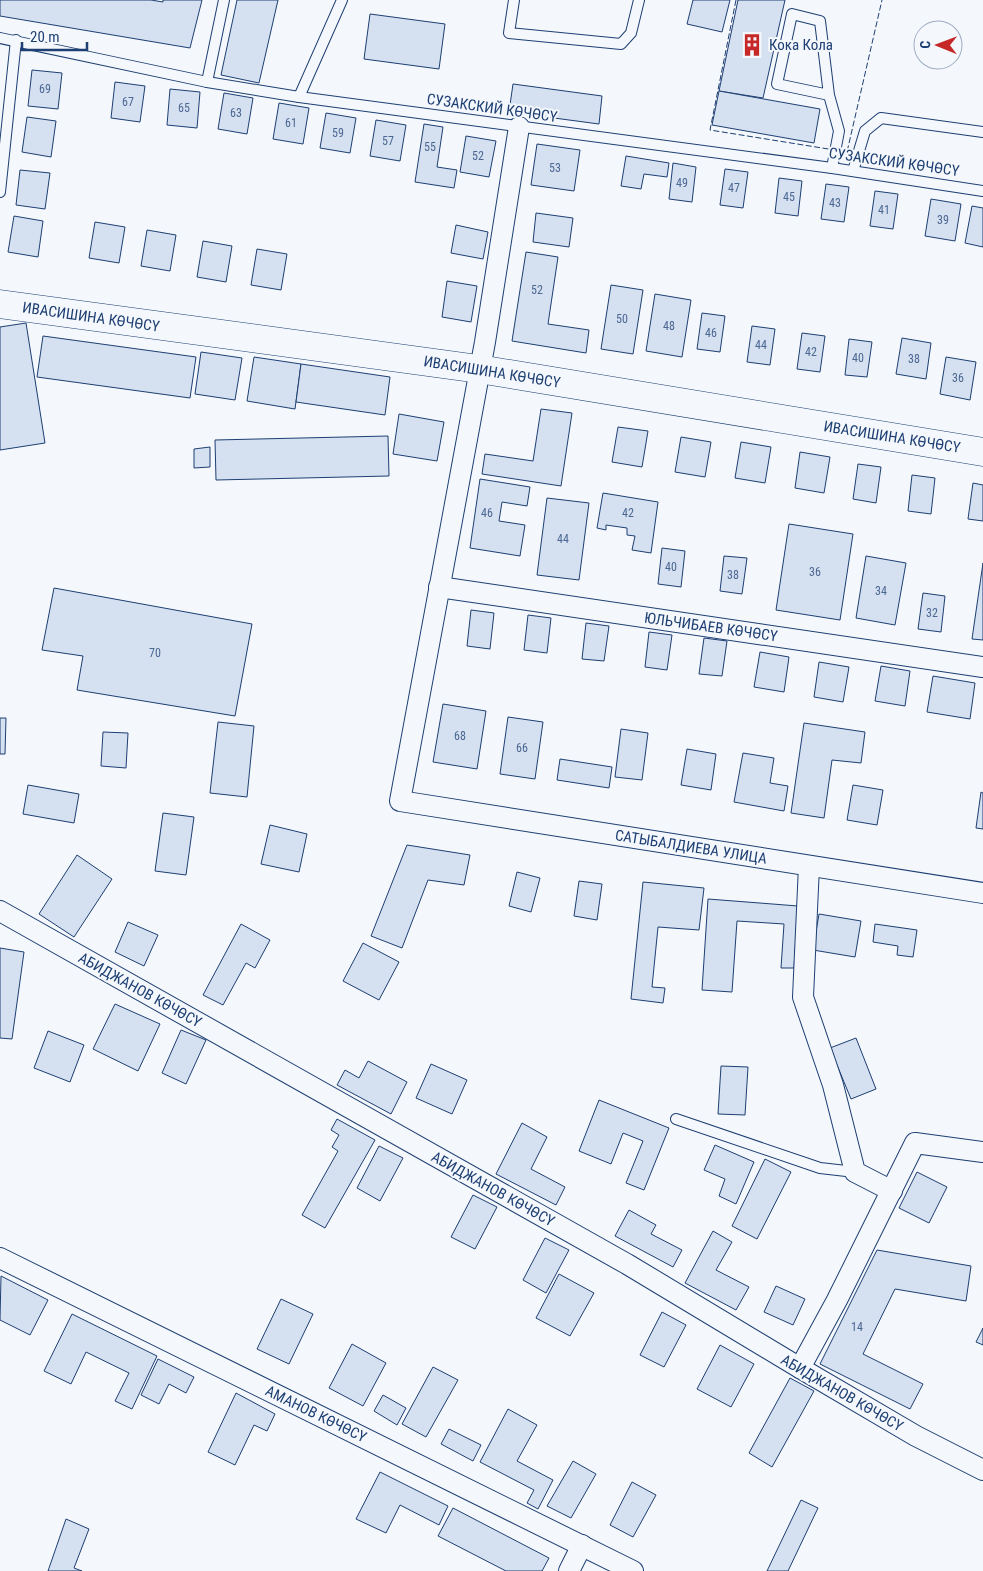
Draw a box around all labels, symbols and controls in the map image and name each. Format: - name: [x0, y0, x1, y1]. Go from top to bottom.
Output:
- scale bar: [22, 20, 88, 52]
- north arrow: [913, 20, 963, 70]
- text: 20 m: [30, 28, 60, 46]
- building icon: Кока Кола: [739, 32, 765, 58]
- place label: Кока Кола: [769, 36, 833, 54]
- text: С: [917, 41, 933, 49]
- house number: 69: [39, 82, 51, 96]
- street label: СУЗАКСКИЙ КӨЧӨСҮ: [426, 90, 559, 126]
- house number: 67: [122, 95, 134, 109]
- house number: 65: [178, 101, 190, 115]
- house number: 63: [230, 106, 242, 120]
- house number: 61: [285, 116, 297, 130]
- house number: 59: [332, 126, 344, 140]
- house number: 57: [382, 134, 394, 148]
- house number: 55: [424, 140, 436, 154]
- street label: СУЗАКСКИЙ КӨЧӨСҮ: [828, 144, 961, 180]
- house number: 52: [472, 149, 484, 163]
- house number: 53: [549, 161, 561, 175]
- house number: 49: [676, 176, 688, 190]
- house number: 47: [728, 181, 740, 195]
- house number: 45: [783, 190, 795, 204]
- house number: 43: [829, 196, 841, 210]
- house number: 41: [878, 203, 890, 217]
- house number: 39: [937, 213, 949, 227]
- house number: 52: [531, 283, 543, 297]
- street label: ИВАСИШИНА КӨЧӨСҮ: [21, 298, 161, 336]
- house number: 50: [616, 312, 628, 326]
- house number: 48: [663, 319, 675, 333]
- house number: 46: [705, 326, 717, 340]
- house number: 44: [755, 338, 767, 352]
- house number: 42: [805, 345, 817, 359]
- house number: 40: [852, 351, 864, 365]
- street label: ИВАСИШИНА КӨЧӨСҮ: [422, 352, 562, 392]
- house number: 38: [908, 352, 920, 366]
- house number: 36: [952, 371, 964, 385]
- street label: ИВАСИШИНА КӨЧӨСҮ: [822, 417, 962, 457]
- house number: 46: [481, 506, 493, 520]
- house number: 42: [622, 506, 634, 520]
- house number: 44: [557, 532, 569, 546]
- house number: 40: [665, 560, 677, 574]
- house number: 36: [809, 565, 821, 579]
- house number: 38: [727, 568, 739, 582]
- house number: 34: [875, 584, 887, 598]
- house number: 32: [926, 606, 938, 620]
- street label: ЮЛЬЧИБАЕВ КӨЧӨСҮ: [643, 609, 779, 645]
- house number: 70: [149, 646, 161, 660]
- house number: 68: [454, 729, 466, 743]
- house number: 66: [516, 741, 528, 755]
- street label: САТЫБАЛДИЕВА УЛИЦА: [614, 826, 769, 868]
- street label: АБИДЖАНОВ КӨЧӨСҮ: [75, 949, 205, 1031]
- street label: АБИДЖАНОВ КӨЧӨСҮ: [428, 1148, 558, 1230]
- house number: 14: [851, 1320, 863, 1334]
- street label: АБИДЖАНОВ КӨЧӨСҮ: [778, 1351, 906, 1435]
- street label: АМАНОВ КӨЧӨСҮ: [263, 1382, 370, 1446]

